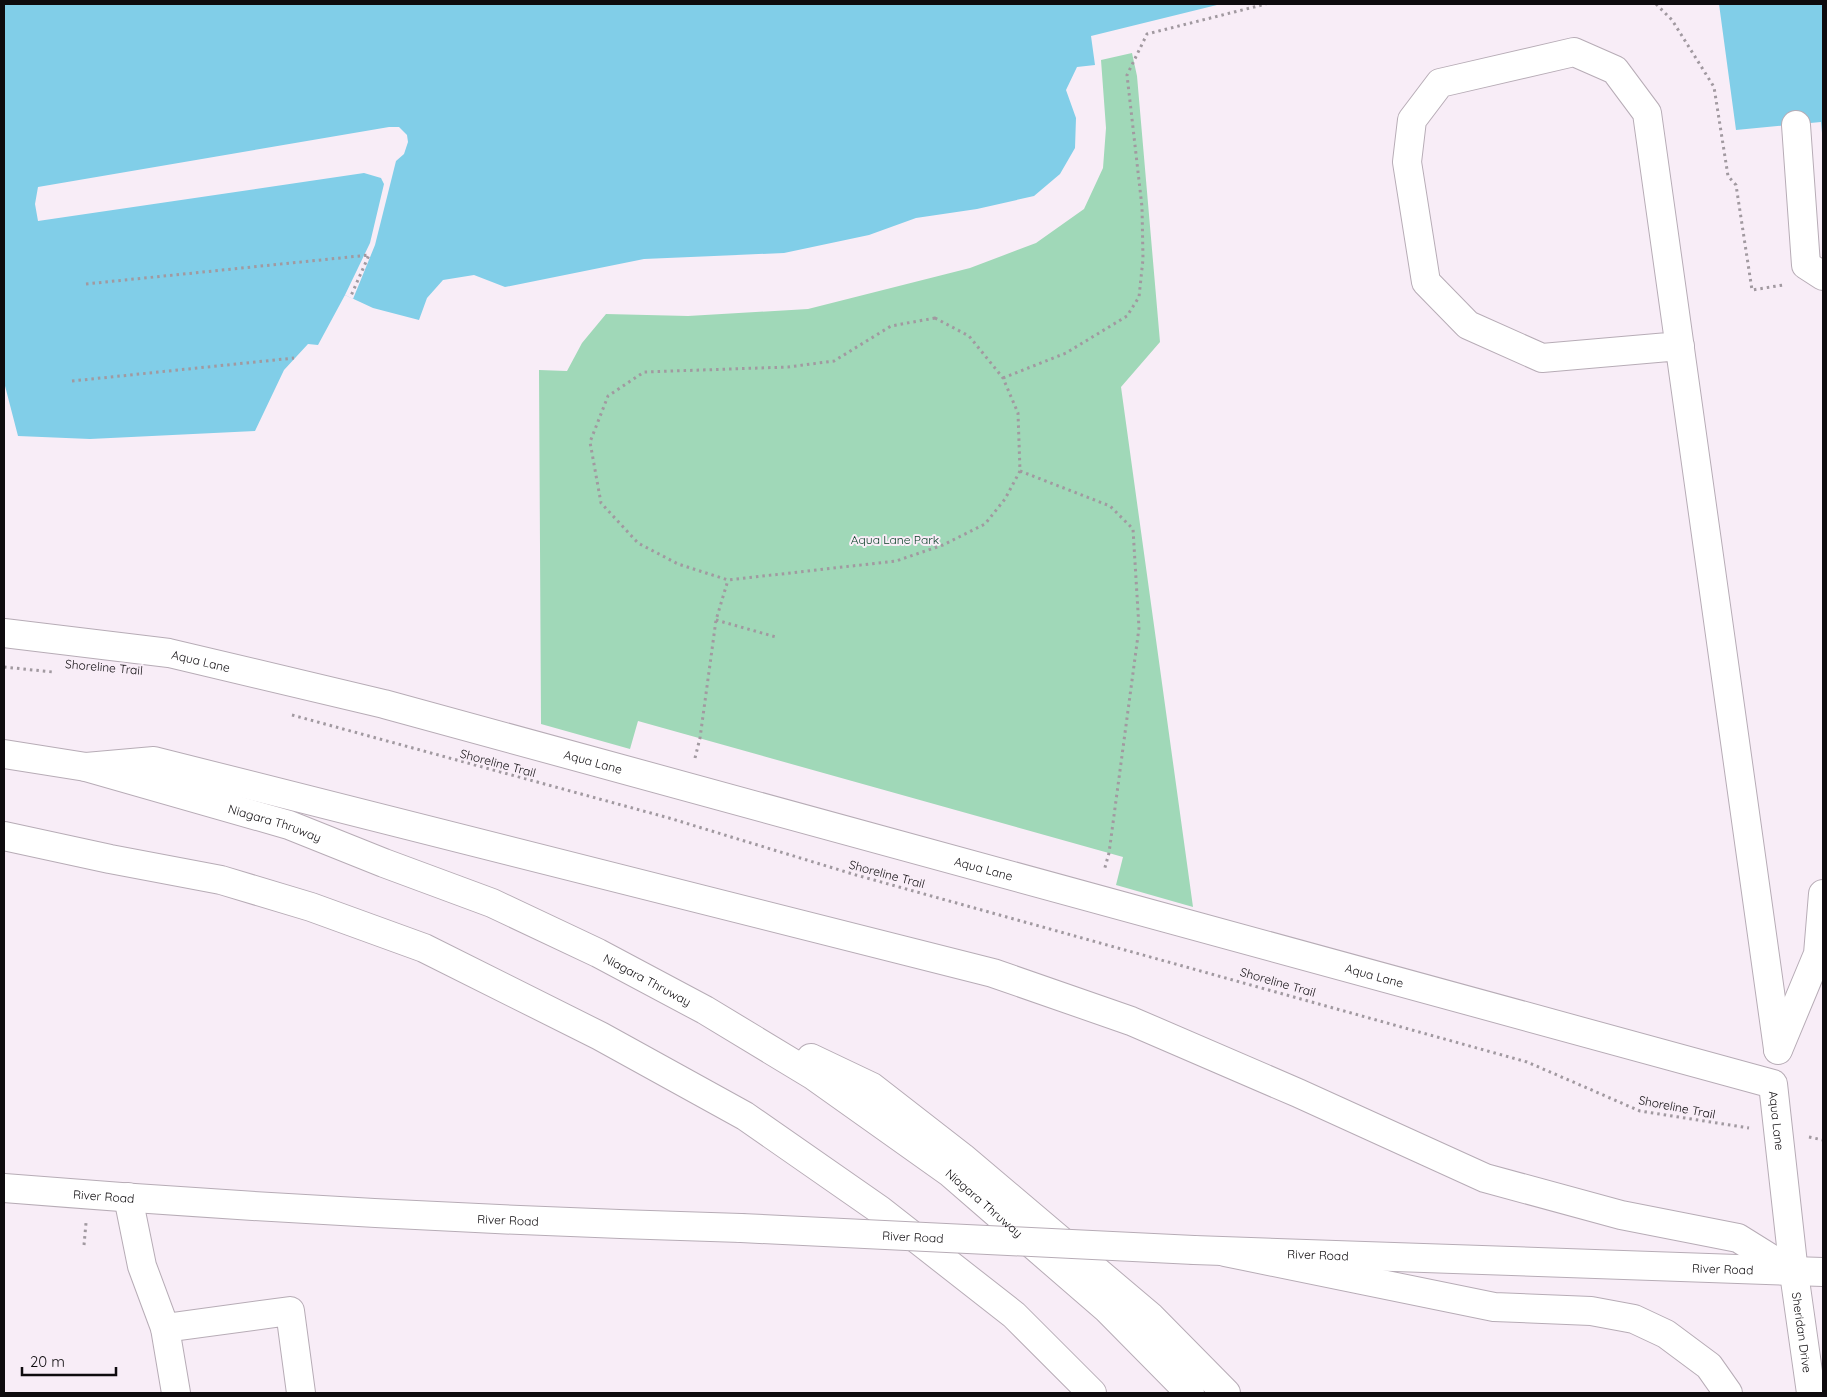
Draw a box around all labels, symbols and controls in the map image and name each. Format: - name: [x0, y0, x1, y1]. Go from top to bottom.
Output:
- park label: Aqua Lane Park: [851, 532, 939, 547]
- street label: Aqua Lane: [170, 646, 232, 675]
- street label: Shoreline Trail: [65, 656, 143, 678]
- street label: Shoreline Trail: [458, 746, 538, 780]
- street label: Aqua Lane: [562, 746, 624, 776]
- street label: Niagara Thruway: [227, 801, 324, 845]
- street label: Aqua Lane: [953, 853, 1015, 883]
- street label: Shoreline Trail: [847, 857, 927, 891]
- street label: Niagara Thruway: [601, 950, 694, 1009]
- street label: Aqua Lane: [1344, 960, 1405, 990]
- street label: Shoreline Trail: [1239, 964, 1317, 1000]
- street label: Aqua Lane: [1766, 1090, 1788, 1151]
- street label: Shoreline Trail: [1637, 1092, 1717, 1122]
- street label: Niagara Thruway: [943, 1165, 1026, 1240]
- street label: River Road: [72, 1186, 135, 1205]
- street label: River Road: [477, 1211, 539, 1228]
- street label: River Road: [882, 1227, 944, 1245]
- street label: River Road: [1287, 1246, 1349, 1263]
- street label: River Road: [1692, 1260, 1754, 1277]
- street label: Sheridan Drive: [1789, 1291, 1816, 1374]
- scale bar: [22, 1344, 116, 1376]
- text: 20 m: [30, 1352, 65, 1371]

